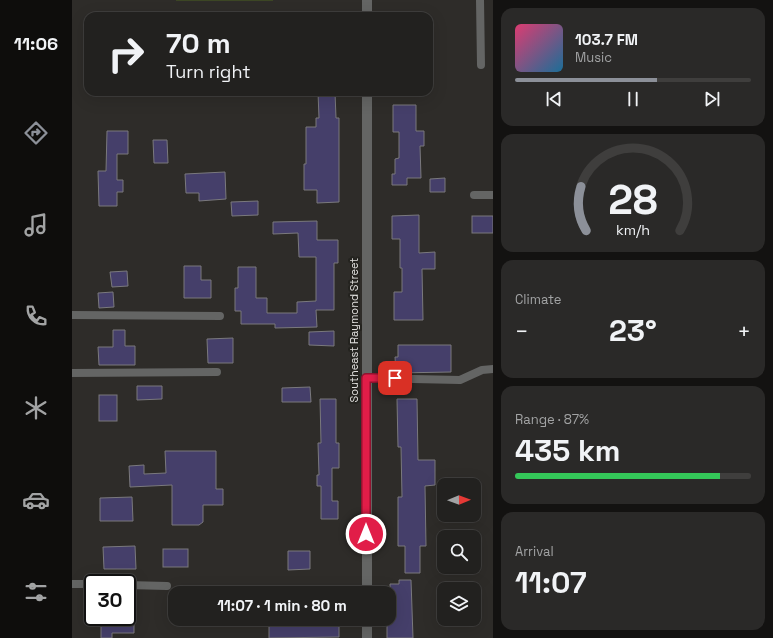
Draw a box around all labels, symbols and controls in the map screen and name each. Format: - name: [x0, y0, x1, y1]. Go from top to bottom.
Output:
- text: 70 m: [166, 25, 231, 61]
- icon: right: [100, 28, 152, 80]
- text: 103.7 FM: [575, 30, 638, 49]
- text: 11:06: [14, 32, 58, 55]
- text: Music: [575, 49, 612, 66]
- text: Turn right: [166, 60, 250, 83]
- icon: previous: [543, 88, 565, 110]
- icon: pause: [622, 88, 644, 110]
- icon: next: [701, 88, 723, 110]
- icon: directions: [22, 119, 50, 147]
- text: 28: [608, 173, 658, 226]
- icon: music: [22, 211, 50, 239]
- text: km/h: [616, 221, 650, 239]
- street label: Southeast Raymond Street: [347, 258, 361, 402]
- text: Climate: [515, 291, 561, 308]
- icon: phone: [22, 302, 50, 330]
- text: 23°: [609, 311, 657, 350]
- text: −: [515, 317, 529, 345]
- text: +: [737, 317, 751, 345]
- pin: [378, 361, 412, 395]
- icon: arrive: [384, 367, 406, 389]
- icon: climate: [22, 394, 50, 422]
- text: Range · 87%: [515, 411, 589, 428]
- text: 435 km: [515, 431, 620, 470]
- north arrow: [437, 478, 481, 522]
- map controls: [437, 478, 481, 626]
- icon: car: [22, 486, 50, 514]
- position arrow: [345, 513, 387, 555]
- button: search: [437, 530, 481, 574]
- text: Arrival: [515, 543, 554, 560]
- text: 11:07: [515, 563, 587, 602]
- speed limit sign: 30: [84, 574, 136, 626]
- icon: filters: [22, 578, 50, 606]
- button: layers: [437, 582, 481, 626]
- text: 11:07 · 1 min · 80 m: [217, 596, 347, 615]

